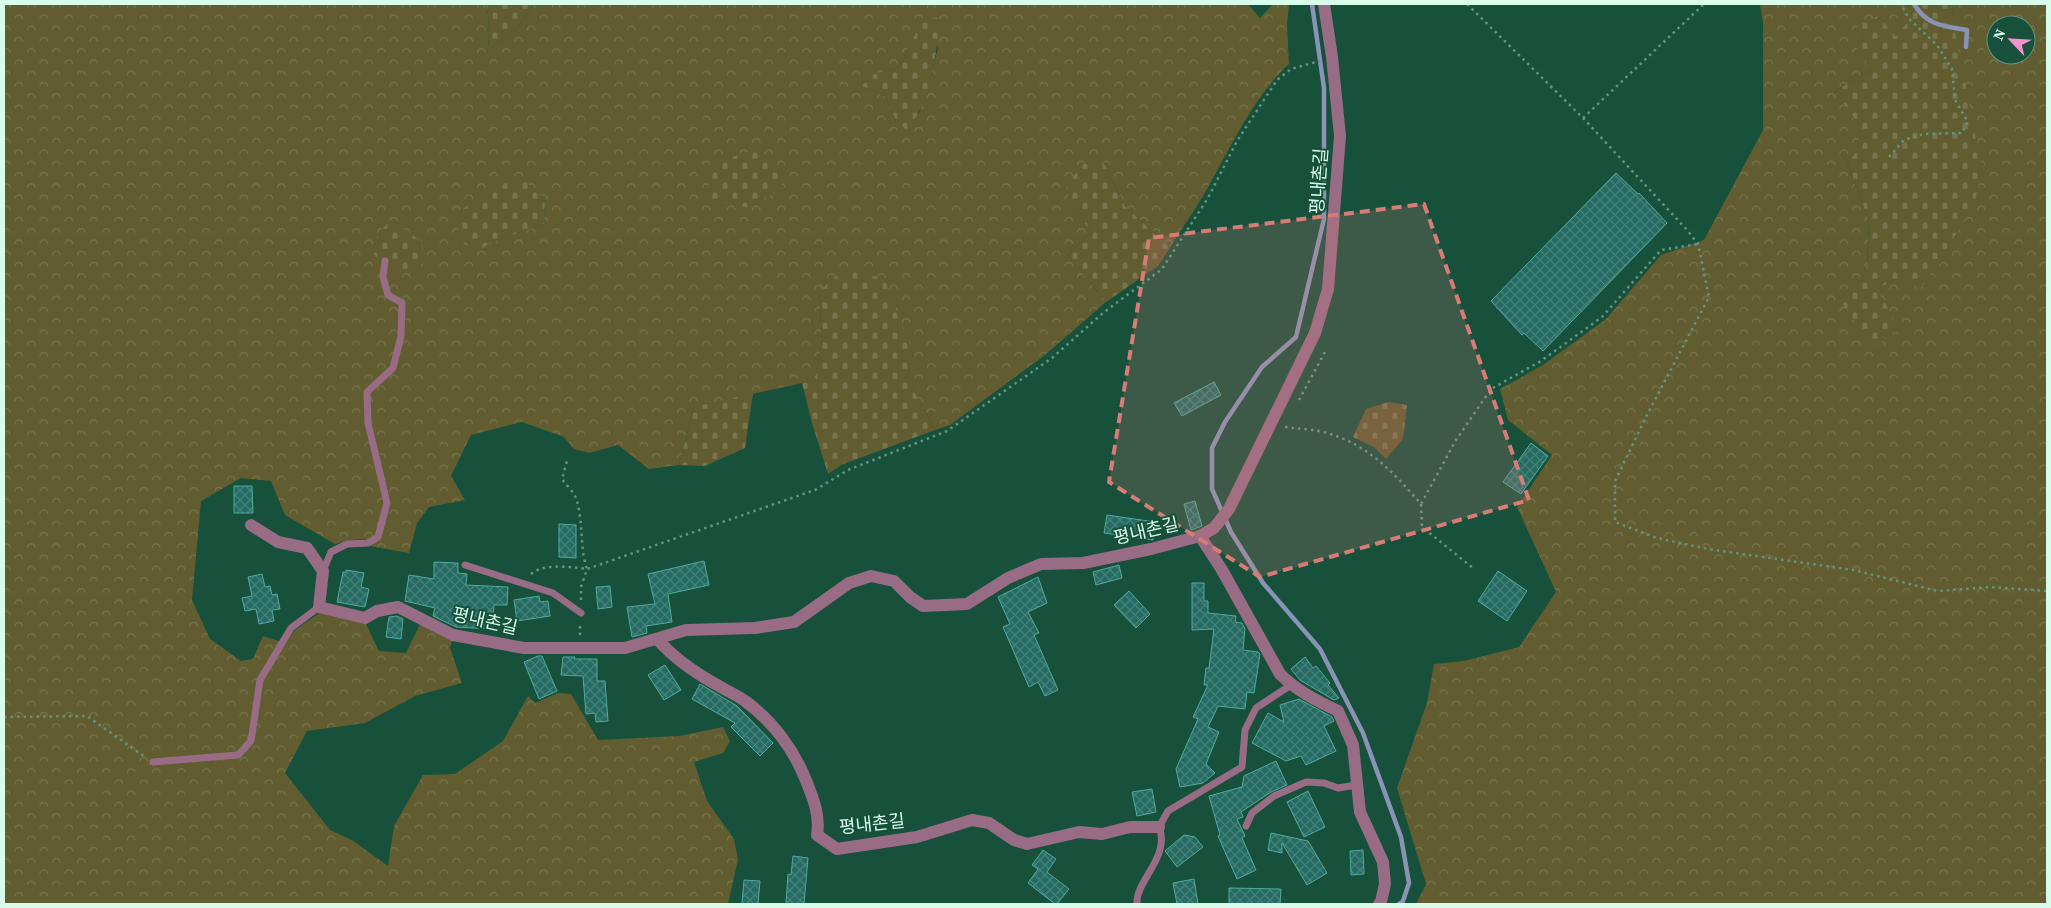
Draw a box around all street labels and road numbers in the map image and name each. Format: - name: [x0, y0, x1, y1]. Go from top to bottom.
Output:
- street label: 평내촌길: [1304, 147, 1333, 215]
- street label: 평내촌길: [1111, 511, 1181, 550]
- street label: 평내촌길: [450, 601, 520, 640]
- street label: 평내촌길: [838, 808, 906, 839]

